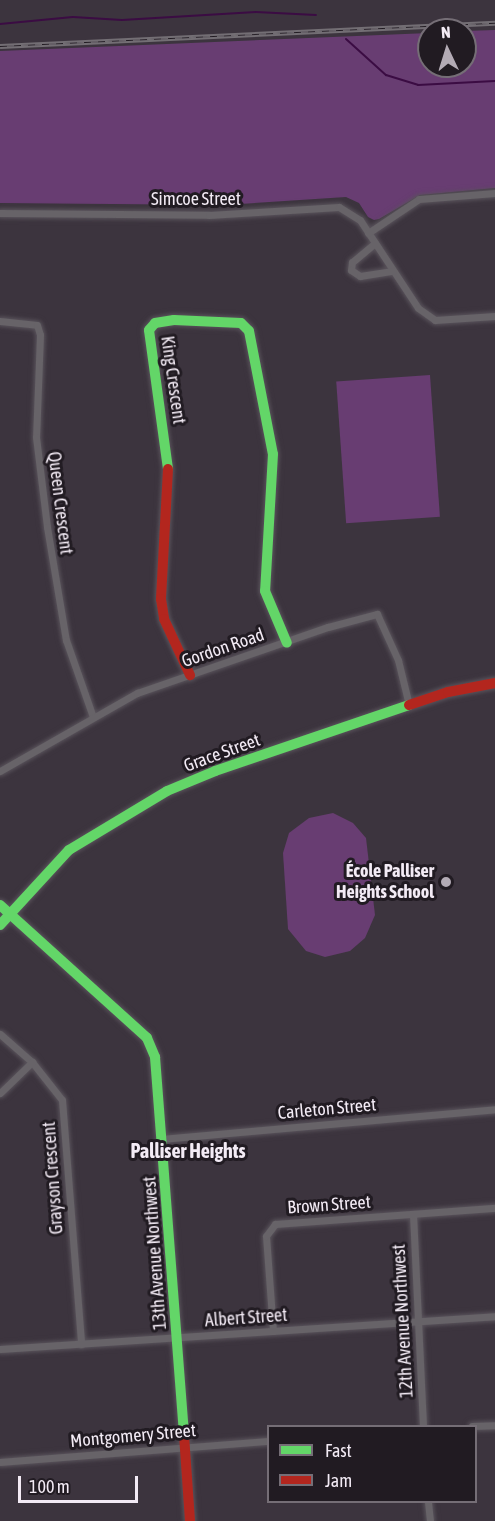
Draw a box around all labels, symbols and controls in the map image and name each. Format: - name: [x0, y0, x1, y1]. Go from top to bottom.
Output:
- north arrow: [417, 18, 477, 78]
- text: N: [441, 23, 451, 41]
- street label: Simcoe Street: [151, 188, 241, 210]
- street label: King Crescent: [156, 335, 190, 425]
- street label: Queen Crescent: [43, 450, 77, 556]
- street label: Gordon Road: [179, 624, 267, 672]
- street label: Grace Street: [181, 729, 263, 777]
- place label: École Palliser Heights School: [336, 861, 434, 904]
- marker: École Palliser Heights School: [439, 875, 453, 889]
- street label: Carleton Street: [277, 1094, 377, 1124]
- street label: Grayson Crescent: [38, 1121, 68, 1235]
- district label: Palliser Heights: [130, 1138, 246, 1162]
- street label: 13th Avenue Northwest: [139, 1175, 171, 1331]
- street label: Brown Street: [287, 1191, 371, 1219]
- street label: 12th Avenue Northwest: [388, 1244, 418, 1398]
- street label: Albert Street: [204, 1304, 288, 1332]
- street label: Montgomery Street: [69, 1420, 197, 1452]
- legend: [267, 1425, 477, 1503]
- text: Fast: [325, 1440, 352, 1461]
- scale bar: [21, 1464, 141, 1502]
- text: Jam: [325, 1470, 352, 1491]
- text: 100 m: [29, 1476, 70, 1497]

